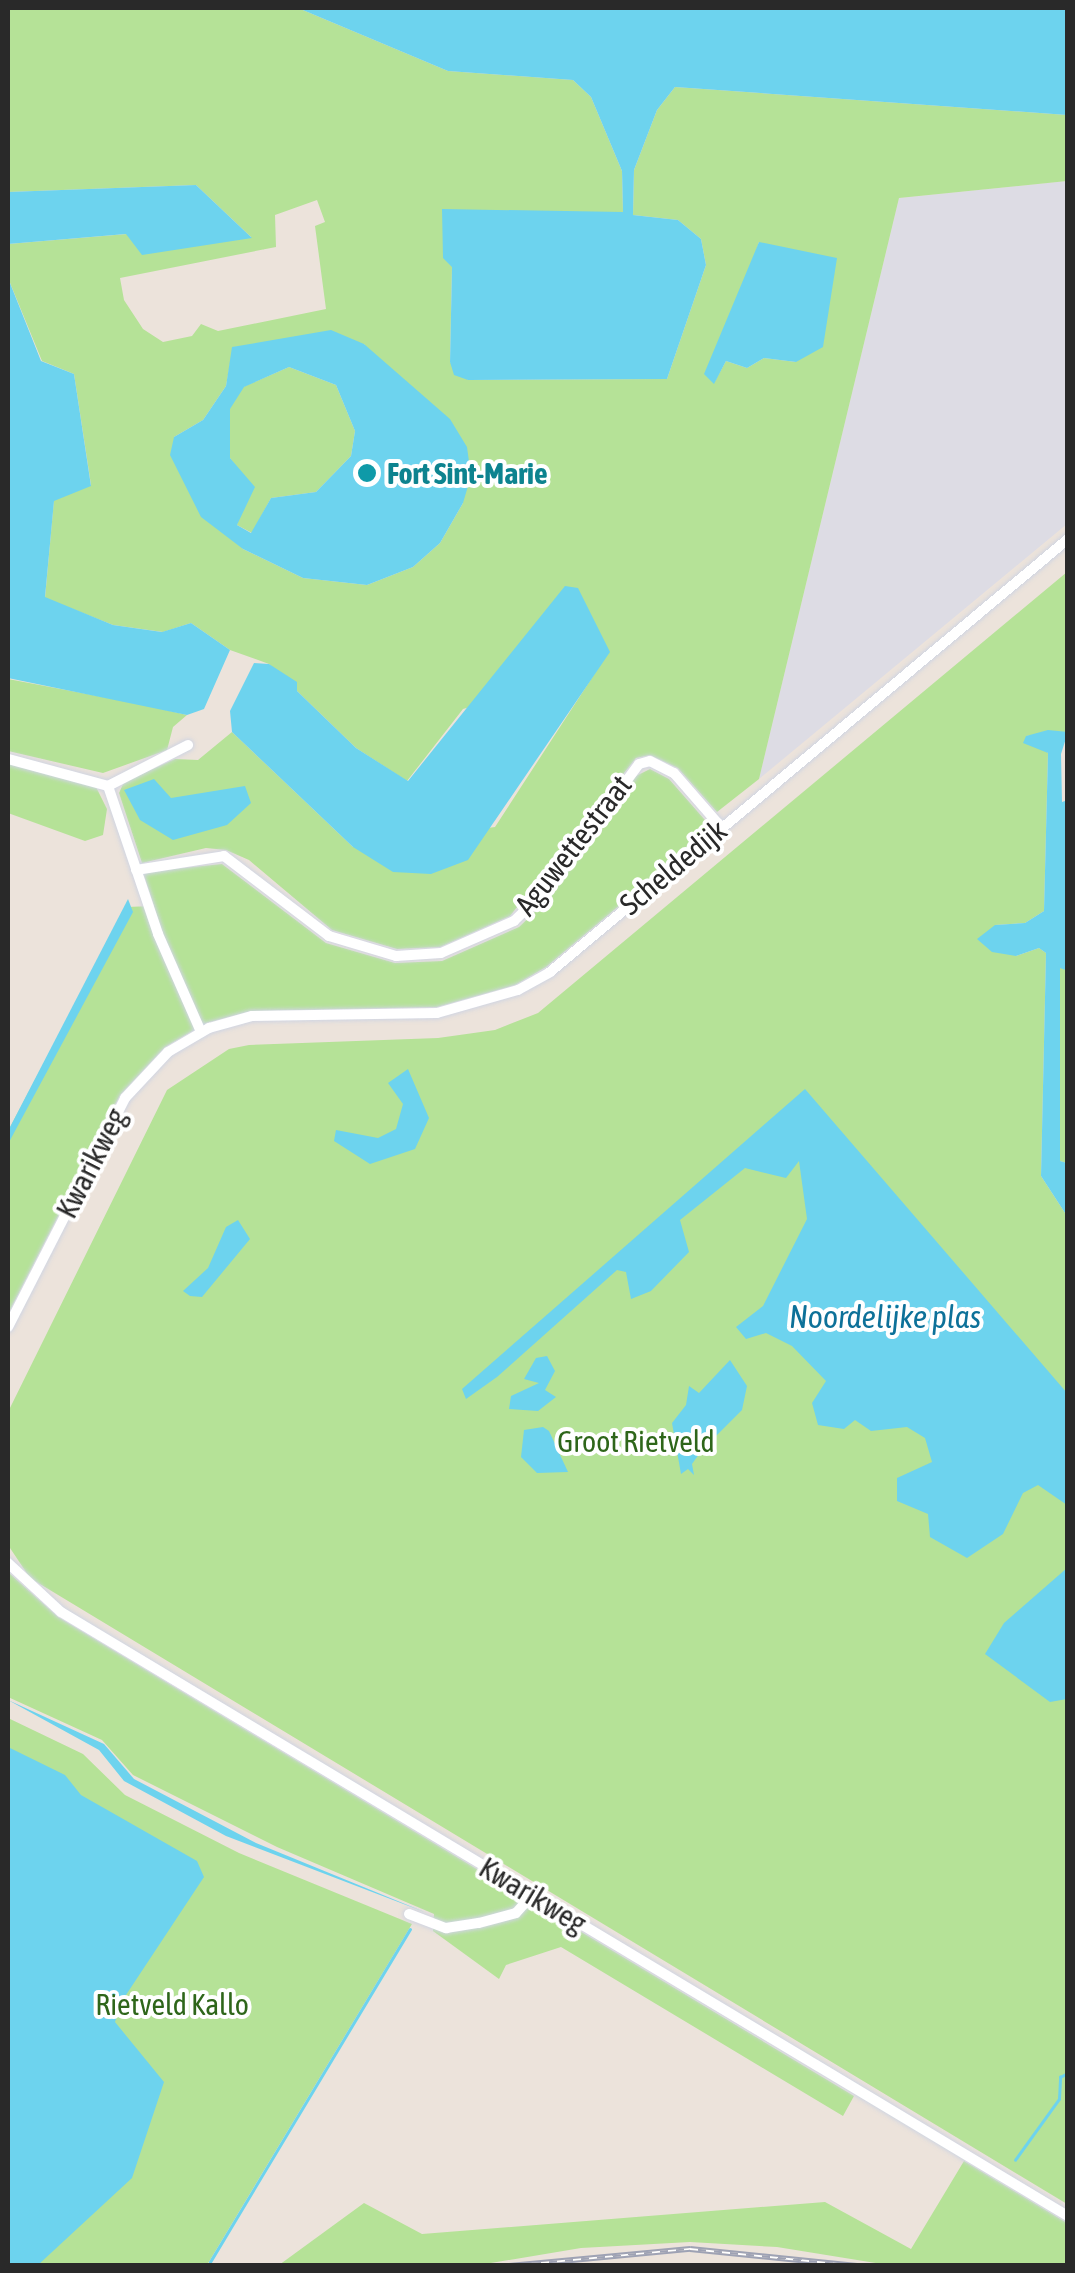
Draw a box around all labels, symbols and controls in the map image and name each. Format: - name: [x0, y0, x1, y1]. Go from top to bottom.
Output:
- place label: Fort Sint-Marie: [387, 455, 547, 491]
- marker: Fort Sint-Marie: [356, 462, 378, 484]
- street label: Aguwettestraat: [507, 768, 639, 922]
- street label: Scheldedijk: [612, 812, 734, 922]
- street label: Kwarikweg: [48, 1102, 134, 1224]
- water label: Noordelijke plas: [789, 1298, 981, 1336]
- park label: Groot Rietveld: [557, 1423, 715, 1459]
- street label: Kwarikweg: [473, 1849, 593, 1941]
- park label: Rietveld Kallo: [95, 1986, 249, 2022]

